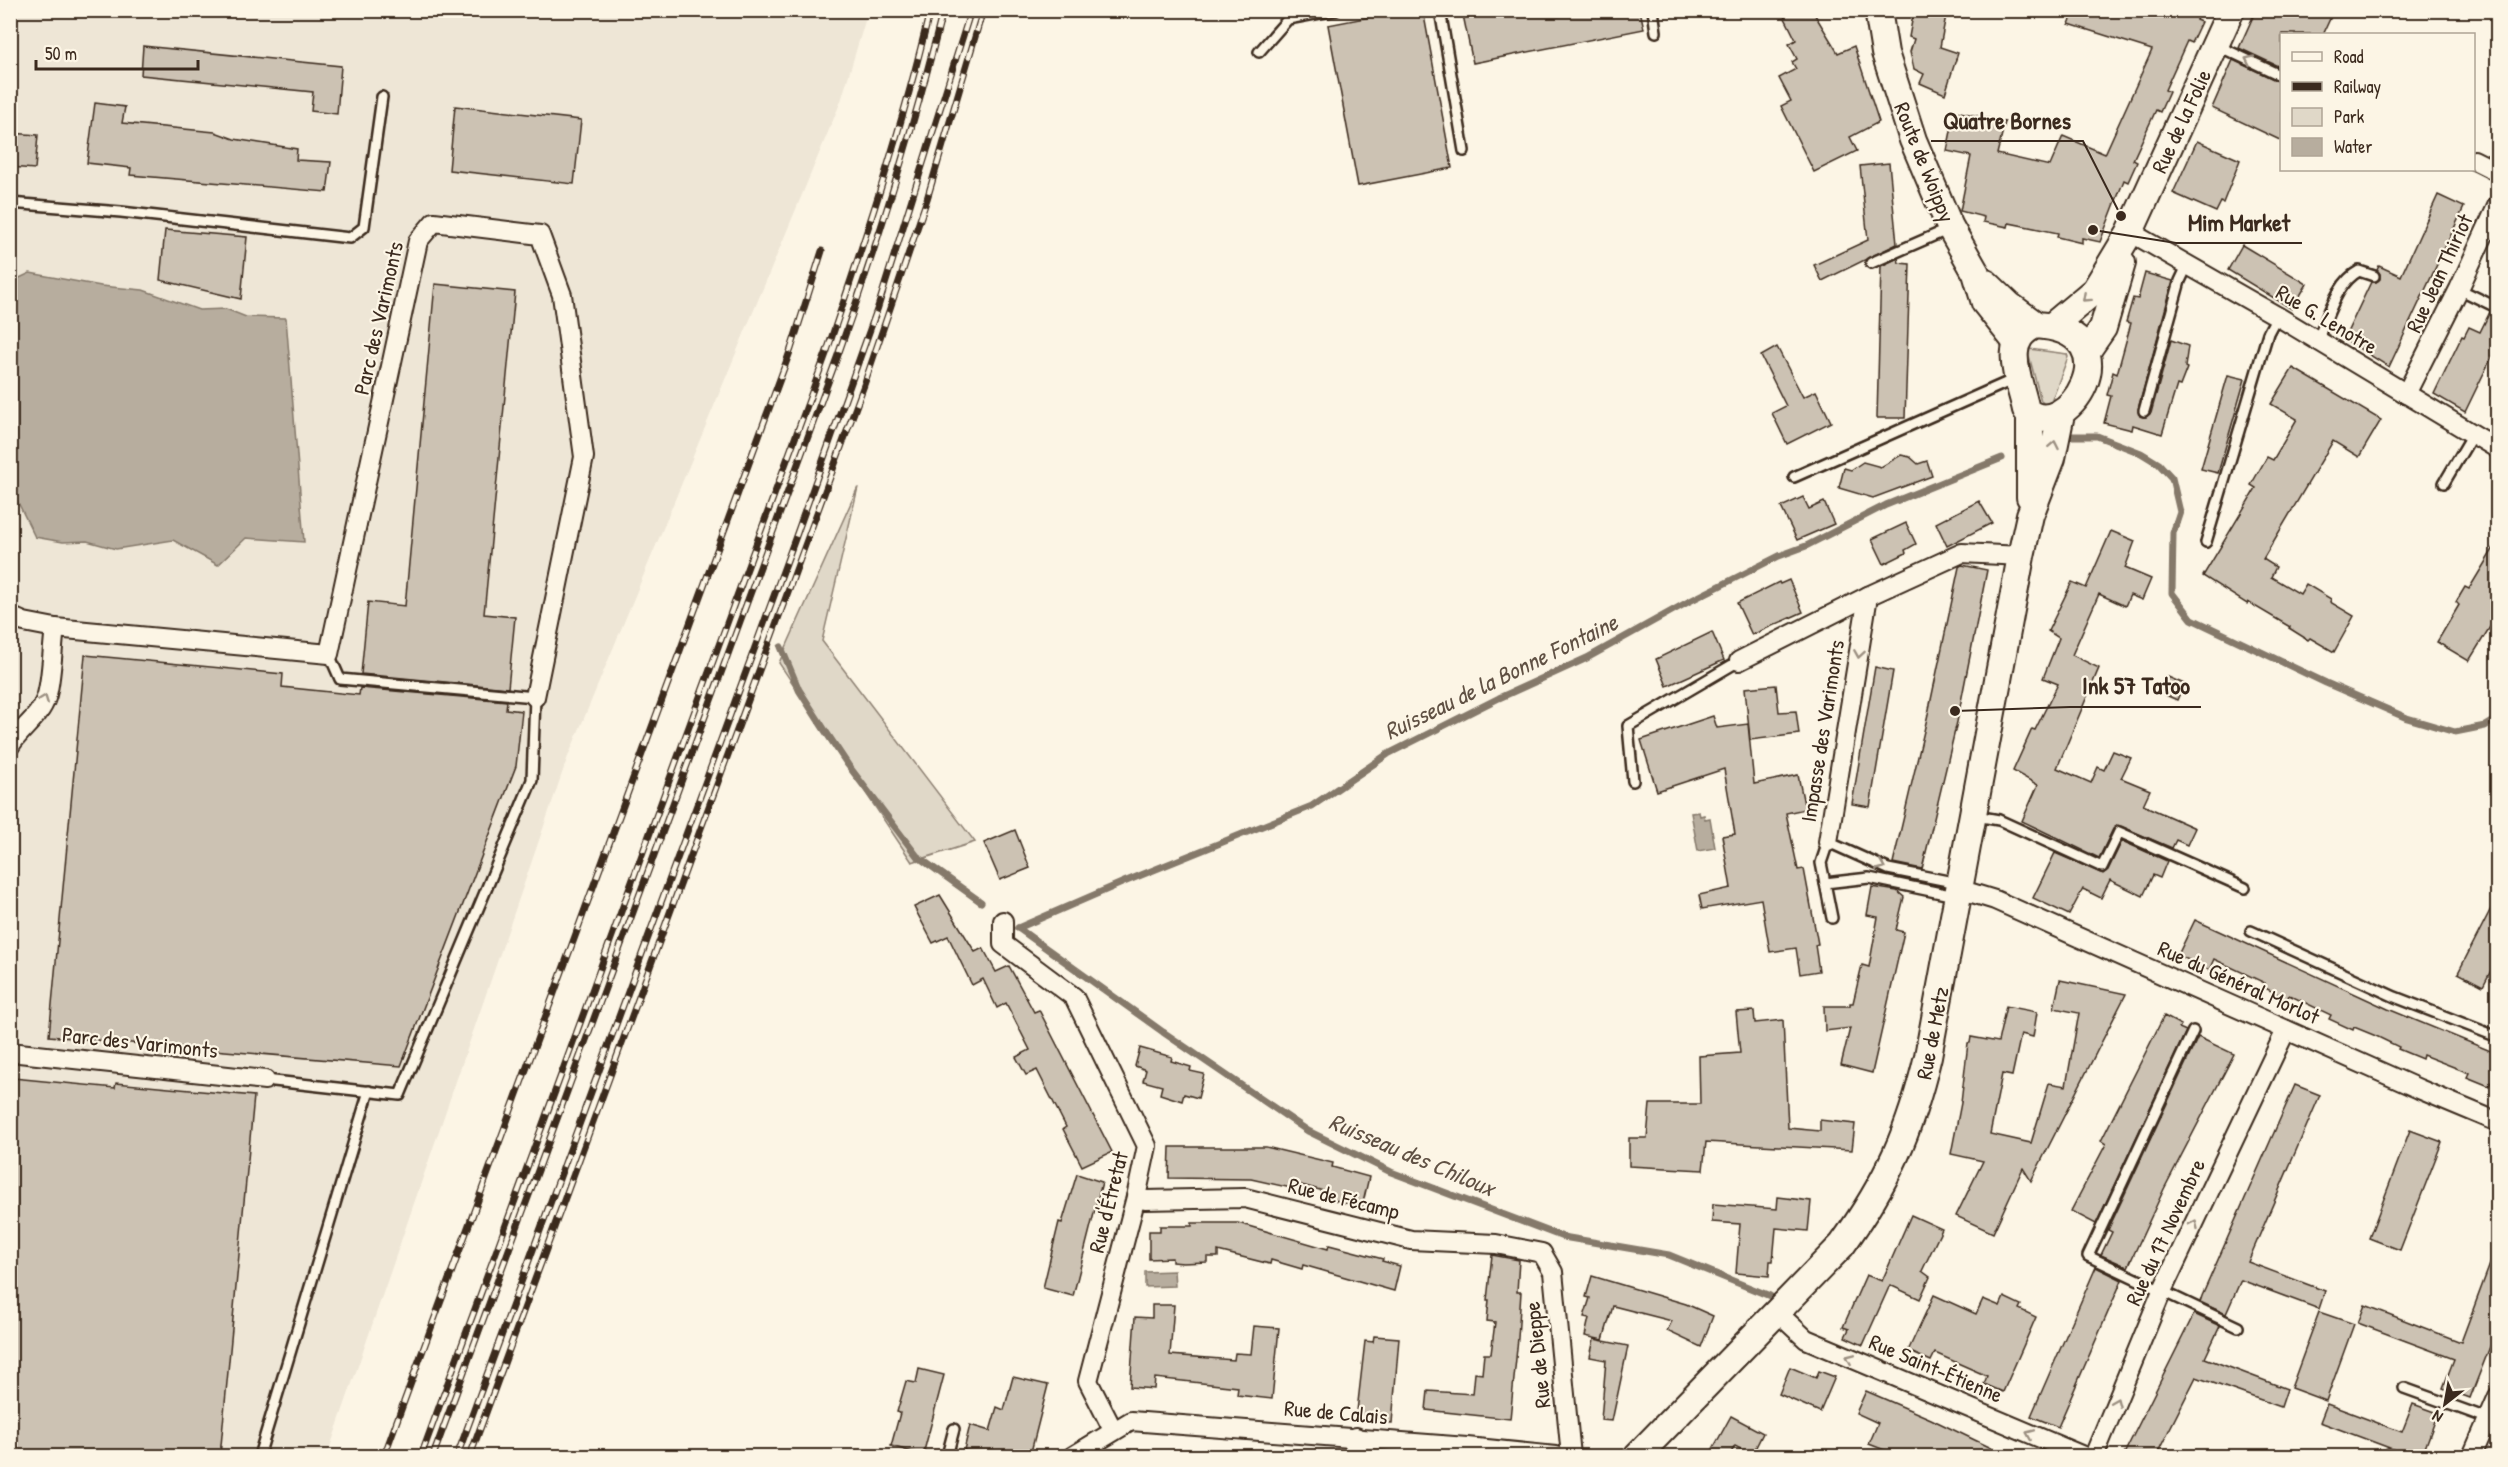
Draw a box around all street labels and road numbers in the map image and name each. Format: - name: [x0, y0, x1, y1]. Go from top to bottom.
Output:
- street label: Rue de la Folie: [2144, 64, 2218, 178]
- street label: Route de Woippy: [1887, 98, 1963, 226]
- street label: Rue Jean Thiriot: [2398, 209, 2480, 337]
- street label: Parc des Varimonts: [346, 238, 410, 398]
- street label: Rue G. Lenotre: [2271, 277, 2384, 361]
- street label: Impasse des Varimonts: [1793, 638, 1851, 824]
- street label: Rue du Général Morlot: [2154, 933, 2325, 1031]
- street label: Rue de Metz: [1908, 984, 1956, 1082]
- street label: Parc des Varimonts: [61, 1019, 219, 1065]
- street label: Rue d'Étretat: [1081, 1148, 1135, 1256]
- street label: Rue du 17 Novembre: [2118, 1154, 2212, 1310]
- street label: Rue de Fécamp: [1285, 1170, 1403, 1226]
- street label: Rue de Dieppe: [1516, 1300, 1557, 1410]
- street label: Rue Saint-Étienne: [1865, 1326, 2008, 1410]
- street label: Rue de Calais: [1283, 1393, 1389, 1431]

